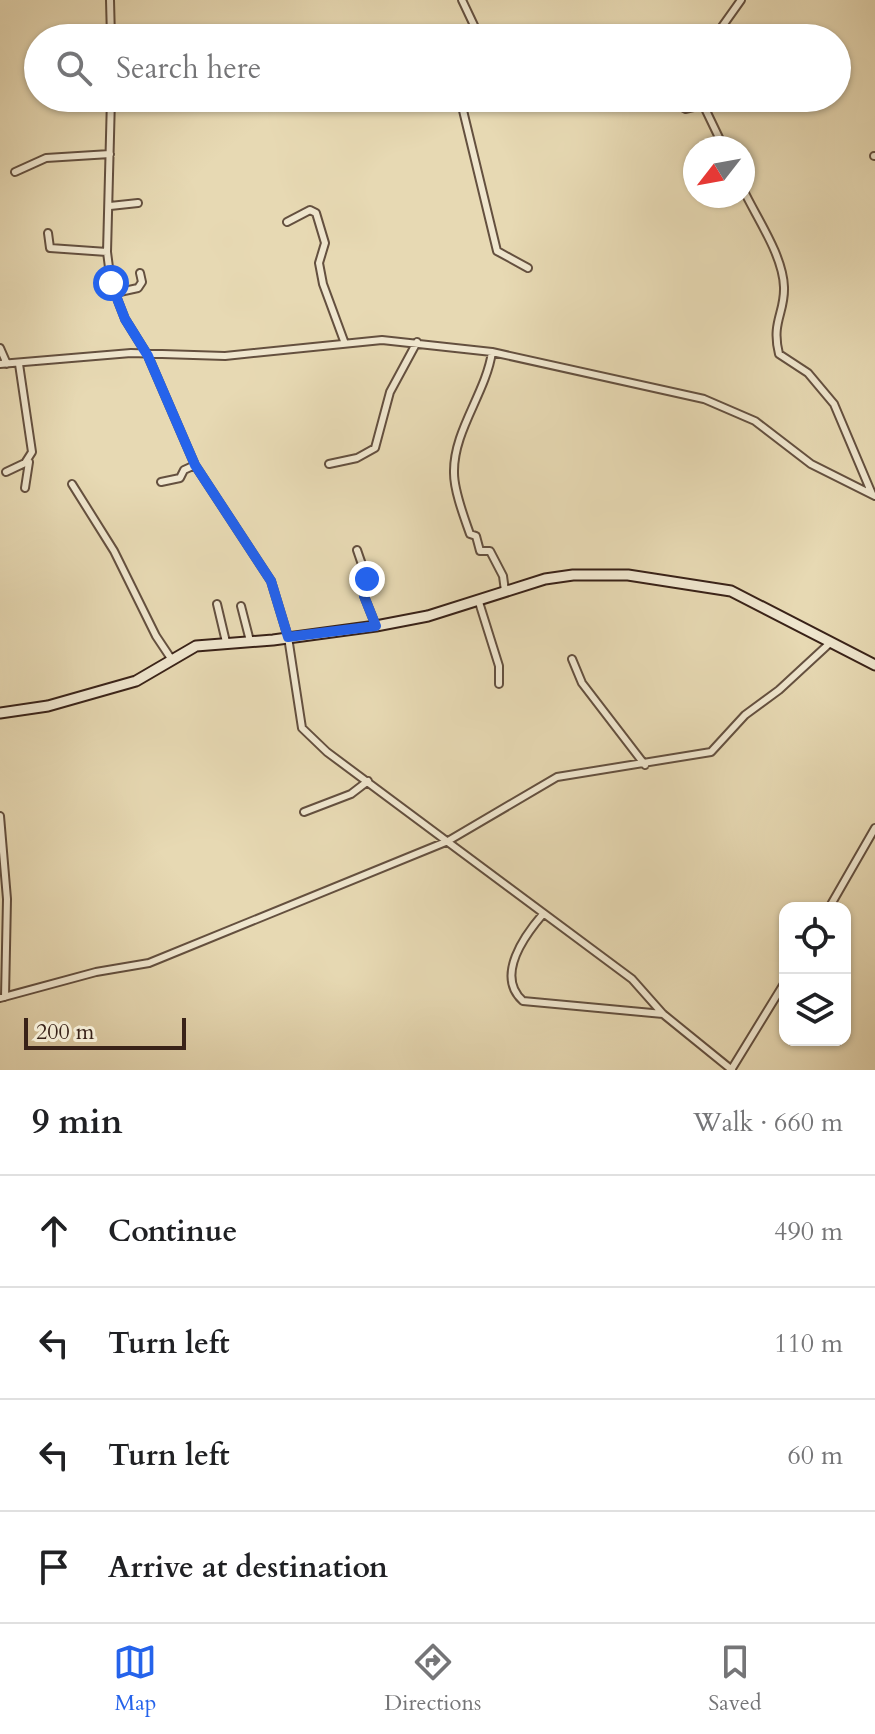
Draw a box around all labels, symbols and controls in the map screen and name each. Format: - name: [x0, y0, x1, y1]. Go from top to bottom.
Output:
- search box: [24, 24, 851, 112]
- icon: search: [52, 46, 96, 90]
- text: Search here: [116, 48, 261, 89]
- north arrow: [683, 136, 755, 208]
- route start: [93, 265, 129, 301]
- route end: [349, 561, 385, 597]
- map controls: [779, 902, 851, 1046]
- button: locate: [779, 902, 851, 974]
- button: layers: [779, 974, 851, 1046]
- scale bar: [24, 1014, 186, 1050]
- text: 200 m: [36, 1017, 94, 1047]
- text: 9 min: [32, 1099, 123, 1145]
- text: Walk · 660 m: [693, 1105, 843, 1140]
- icon: ahead: [32, 1209, 76, 1253]
- text: Continue: [108, 1211, 237, 1252]
- text: 490 m: [774, 1214, 843, 1249]
- icon: left: [32, 1321, 76, 1365]
- text: Turn left: [108, 1323, 230, 1364]
- text: 110 m: [774, 1326, 843, 1361]
- icon: left: [32, 1433, 76, 1477]
- text: Turn left: [108, 1435, 230, 1476]
- text: 60 m: [787, 1438, 843, 1473]
- icon: arrive: [32, 1545, 76, 1589]
- text: Arrive at destination: [108, 1547, 388, 1588]
- tab: Map: [113, 1640, 157, 1718]
- tab: Directions: [384, 1640, 481, 1718]
- tab: Saved: [708, 1640, 762, 1718]

